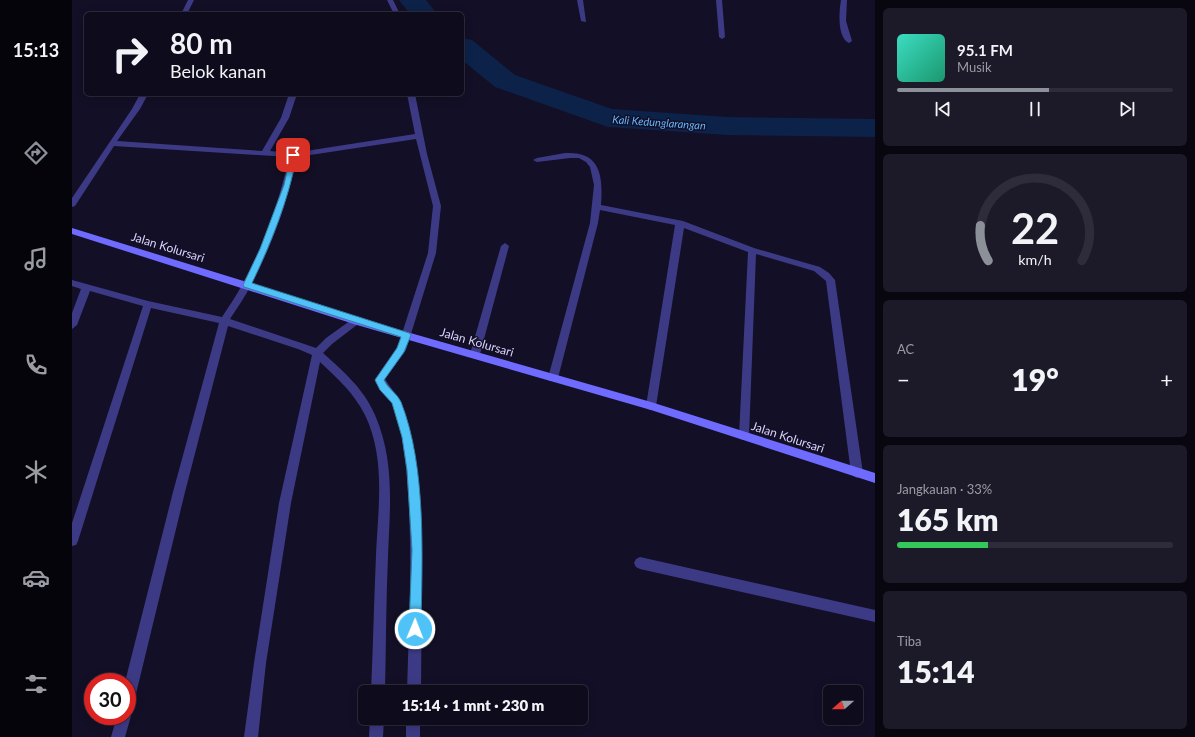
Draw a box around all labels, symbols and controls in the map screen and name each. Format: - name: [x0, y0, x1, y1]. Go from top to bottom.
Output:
- text: 80 m: [170, 26, 233, 60]
- icon: right: [104, 28, 156, 80]
- text: 15:13: [13, 39, 59, 61]
- text: 95.1 FM: [957, 41, 1013, 59]
- text: Musik: [957, 59, 992, 75]
- text: Belok kanan: [170, 60, 266, 82]
- icon: previous: [932, 98, 954, 120]
- icon: pause: [1024, 98, 1046, 120]
- icon: next: [1116, 98, 1138, 120]
- water label: Kali Kedunglarangan: [612, 112, 706, 132]
- pin: [276, 138, 310, 172]
- icon: directions: [22, 139, 50, 167]
- icon: arrive: [282, 144, 304, 166]
- text: 22: [1011, 202, 1059, 252]
- street label: Jalan Kolursari: [130, 229, 207, 265]
- icon: music: [22, 245, 50, 273]
- text: km/h: [1018, 250, 1052, 267]
- street label: Jalan Kolursari: [438, 324, 516, 360]
- text: AC: [897, 341, 914, 357]
- icon: phone: [22, 351, 50, 379]
- text: 19°: [1011, 361, 1059, 397]
- text: −: [897, 366, 910, 393]
- text: +: [1160, 366, 1173, 393]
- street label: Jalan Kolursari: [750, 418, 827, 456]
- icon: climate: [22, 458, 50, 486]
- text: Jangkauan · 33%: [897, 481, 992, 497]
- text: 165 km: [897, 501, 998, 537]
- icon: car: [22, 564, 50, 592]
- position arrow: [394, 608, 436, 650]
- text: Tiba: [897, 633, 922, 649]
- text: 15:14: [897, 653, 975, 689]
- icon: filters: [22, 670, 50, 698]
- speed limit sign: 30: [84, 673, 136, 725]
- north arrow: [823, 685, 863, 725]
- map controls: [823, 685, 863, 725]
- text: 15:14 · 1 mnt · 230 m: [402, 696, 544, 714]

